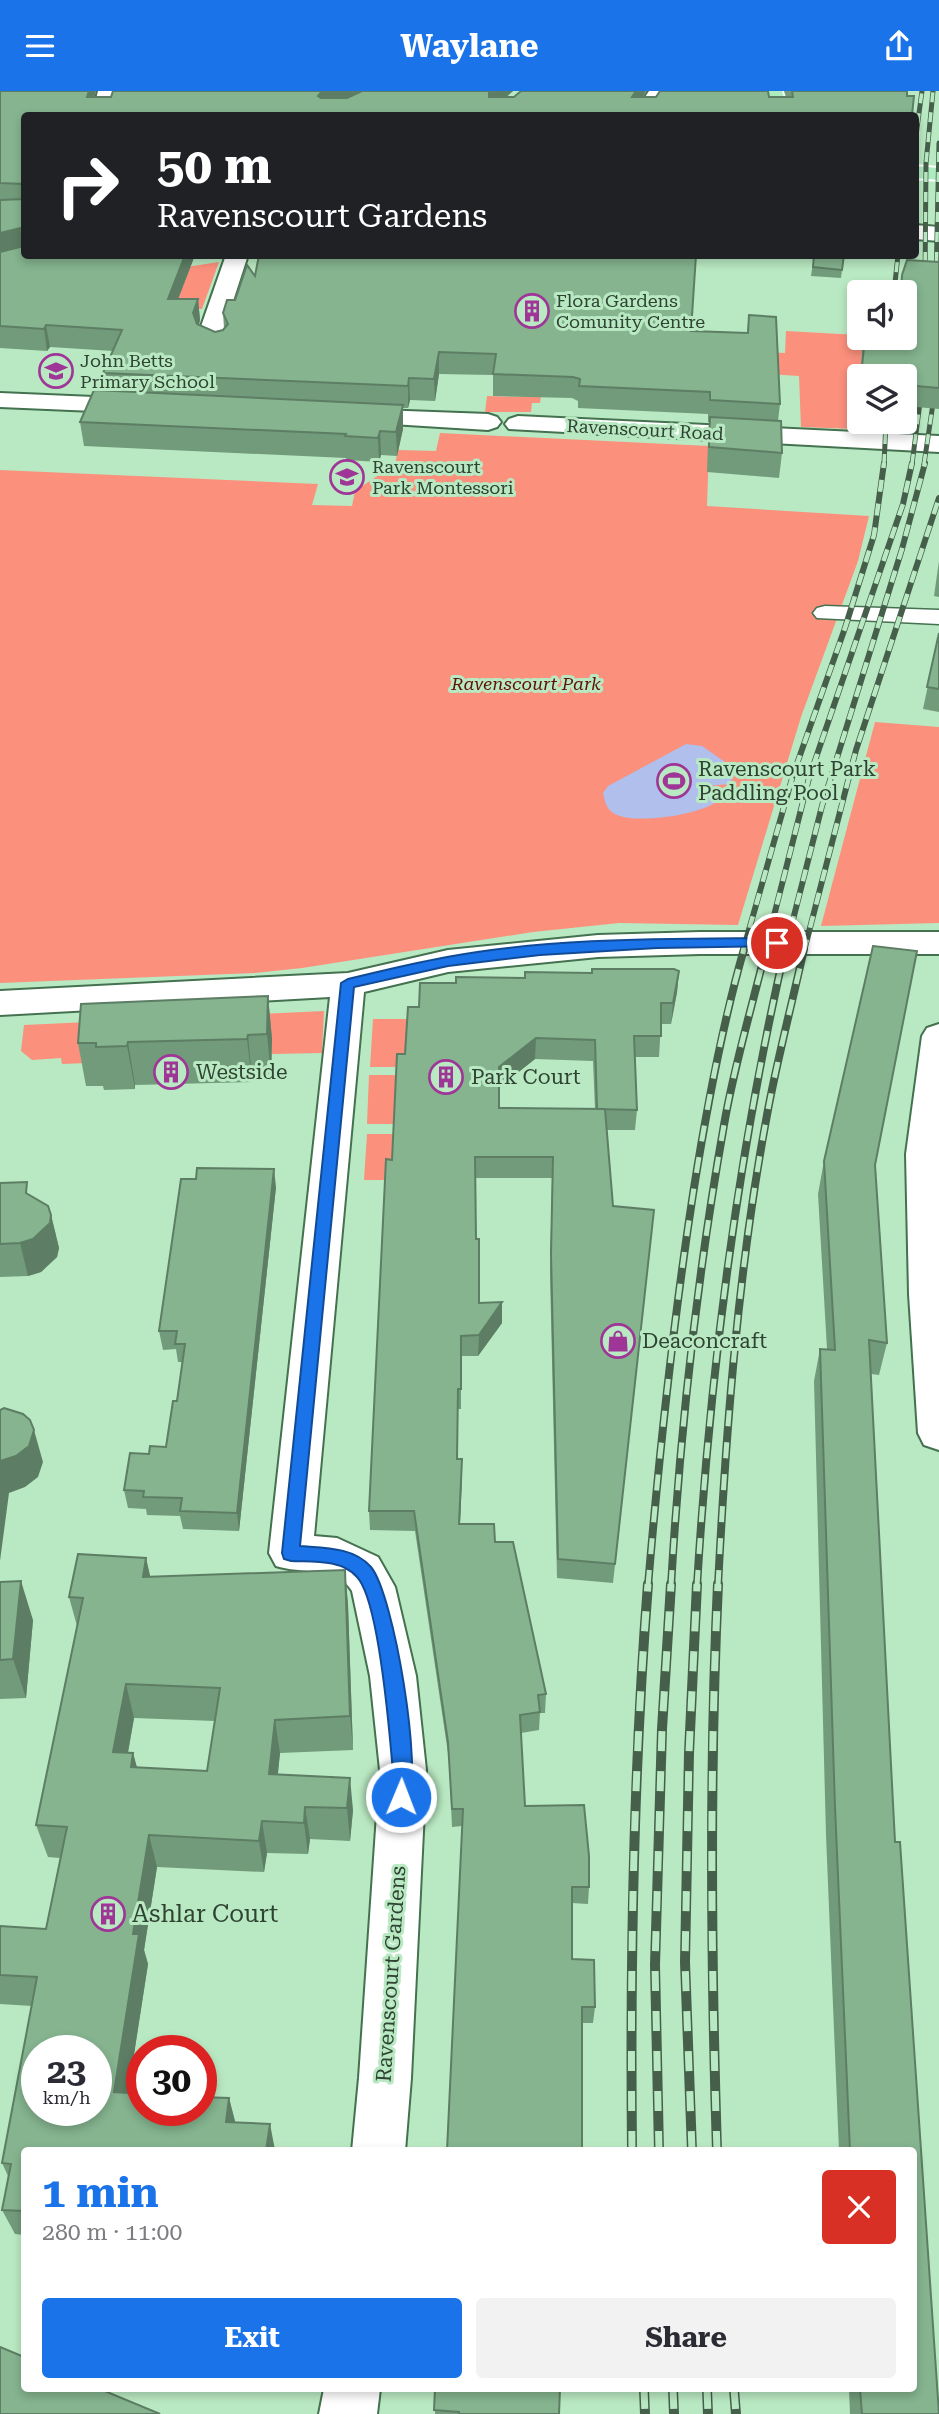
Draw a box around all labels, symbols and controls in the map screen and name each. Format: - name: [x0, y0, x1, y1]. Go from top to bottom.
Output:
- icon: menu: [21, 27, 59, 65]
- text: Waylane: [400, 27, 539, 65]
- icon: share: [880, 27, 918, 65]
- text: 50 m: [157, 138, 272, 195]
- icon: right: [42, 140, 133, 231]
- text: Ravenscourt Gardens: [157, 197, 487, 235]
- map controls: [847, 280, 917, 434]
- button: sound: [847, 280, 917, 350]
- place label: Flora Gardens Comunity Centre: [556, 290, 705, 332]
- building icon: Flora Gardens Comunity Centre: [513, 292, 551, 330]
- place label: John Betts Primary School: [80, 350, 215, 392]
- school or university icon: John Betts Primary School: [37, 352, 75, 390]
- button: layers: [847, 364, 917, 434]
- street label: Ravenscourt Road: [566, 415, 725, 444]
- place label: Ravenscourt Park Montessori: [372, 456, 514, 498]
- school or university icon: Ravenscourt Park Montessori: [328, 458, 366, 496]
- park label: Ravenscourt Park: [450, 673, 601, 694]
- place label: Ravenscourt Park Paddling Pool: [698, 757, 876, 805]
- sports icon: Ravenscourt Park Paddling Pool: [655, 762, 693, 800]
- pin: [747, 913, 807, 973]
- icon: arrive: [758, 924, 796, 962]
- building icon: Westside: [152, 1053, 190, 1091]
- building icon: Park Court: [427, 1058, 465, 1096]
- place label: Westside: [196, 1060, 287, 1084]
- place label: Park Court: [471, 1065, 581, 1089]
- shop icon: Deaconcraft: [599, 1322, 637, 1360]
- place label: Deaconcraft: [642, 1329, 767, 1353]
- position arrow: [364, 1760, 438, 1834]
- street label: Ravenscourt Gardens: [371, 1865, 411, 2083]
- building icon: Ashlar Court: [89, 1895, 127, 1933]
- place label: Ashlar Court: [132, 1900, 278, 1928]
- speed limit sign: 30: [126, 2035, 217, 2126]
- text: 23: [47, 2051, 86, 2092]
- text: km/h: [42, 2087, 91, 2108]
- text: 1 min: [42, 2168, 159, 2217]
- button: close: [822, 2170, 896, 2244]
- text: 280 m · 11:00: [42, 2219, 182, 2246]
- button: Exit: [42, 2298, 462, 2378]
- button: Share: [476, 2298, 896, 2378]

